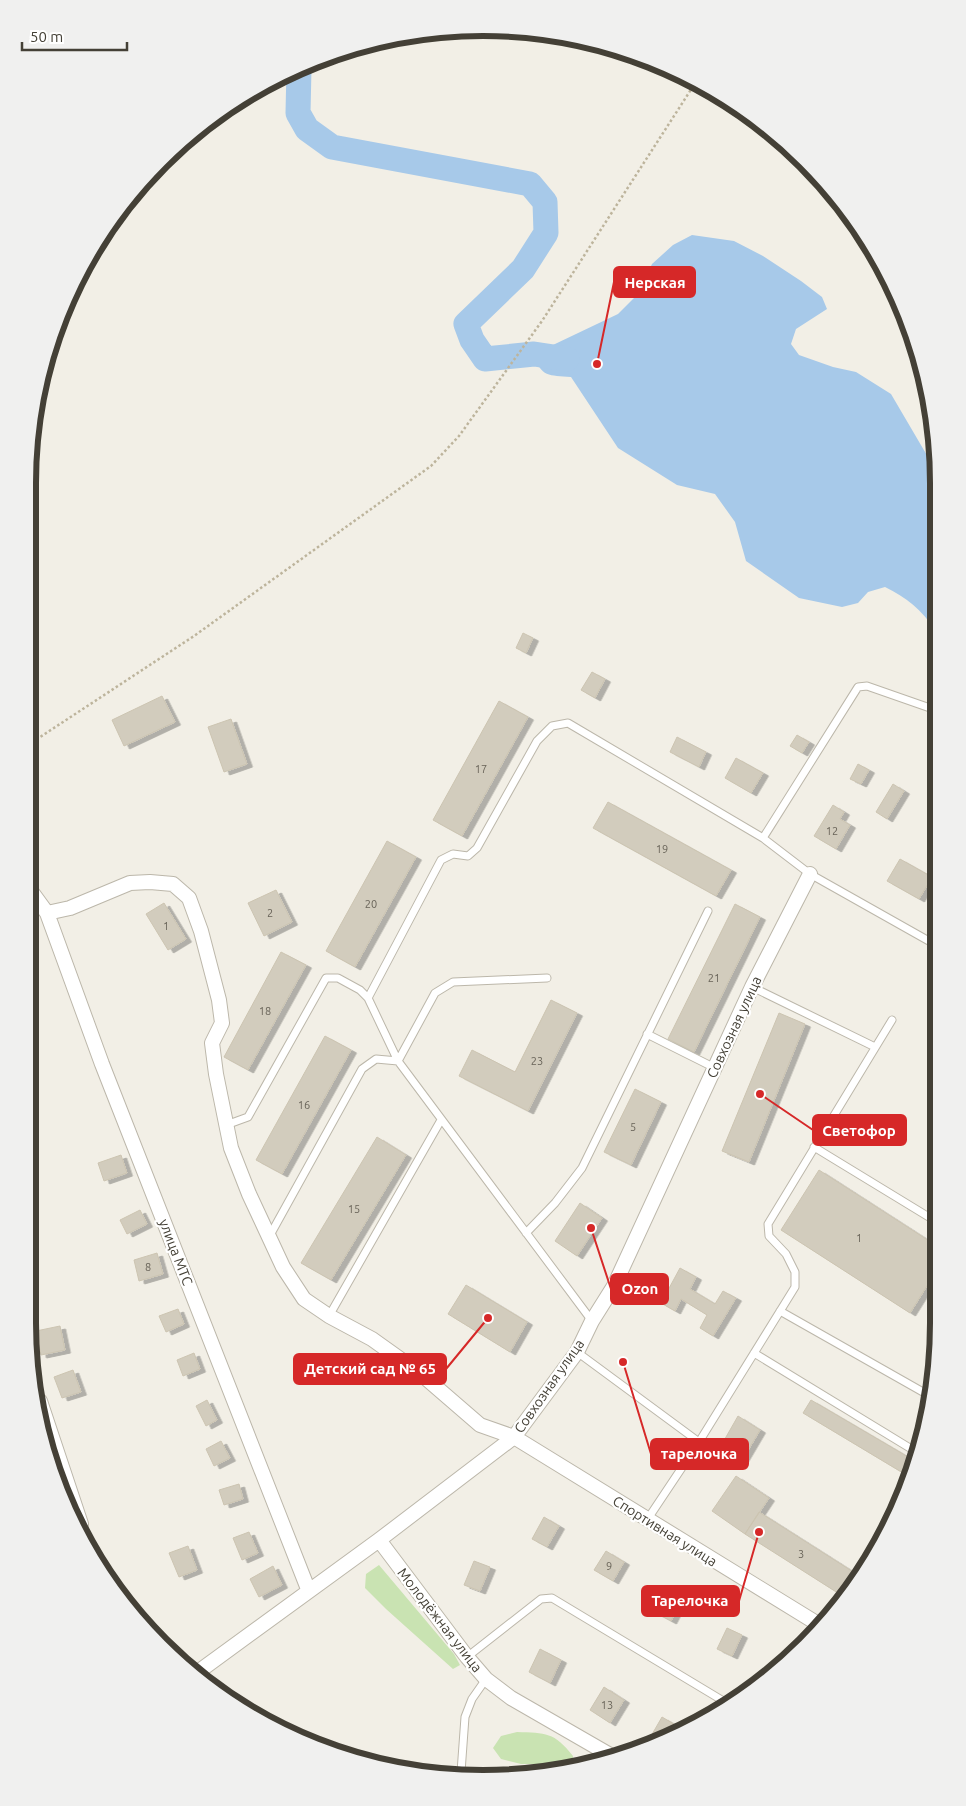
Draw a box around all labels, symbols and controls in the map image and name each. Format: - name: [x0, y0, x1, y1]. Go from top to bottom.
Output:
- scale bar: [22, 20, 128, 52]
- text: 50 m: [30, 28, 63, 45]
- callout: Нерская: [614, 267, 695, 297]
- text: Нерская: [624, 274, 686, 291]
- house number: 17: [475, 763, 487, 775]
- house number: 12: [826, 825, 838, 837]
- house number: 19: [656, 843, 668, 855]
- house number: 20: [365, 898, 377, 910]
- house number: 2: [267, 907, 273, 919]
- house number: 1: [163, 920, 169, 932]
- house number: 21: [708, 972, 720, 984]
- street label: Совхозная улица: [703, 973, 765, 1081]
- house number: 18: [259, 1005, 271, 1017]
- house number: 23: [531, 1055, 543, 1067]
- house number: 16: [298, 1099, 310, 1111]
- callout: Светофор: [813, 1115, 906, 1145]
- house number: 5: [630, 1121, 636, 1133]
- text: Светофор: [822, 1122, 896, 1139]
- house number: 15: [348, 1203, 360, 1215]
- street label: улица МТС: [156, 1217, 196, 1288]
- house number: 1: [856, 1232, 862, 1244]
- house number: 8: [145, 1261, 151, 1273]
- callout: Ozon: [611, 1274, 668, 1304]
- text: Ozon: [622, 1280, 658, 1297]
- street label: Совхозная улица: [511, 1336, 587, 1436]
- callout: Детский сад № 65: [294, 1354, 446, 1384]
- text: Детский сад № 65: [304, 1360, 436, 1377]
- callout: тарелочка: [651, 1439, 748, 1469]
- text: тарелочка: [661, 1445, 737, 1462]
- street label: Спортивная улица: [610, 1493, 720, 1569]
- house number: 3: [798, 1548, 804, 1560]
- house number: 9: [606, 1560, 612, 1572]
- street label: Молодёжная улица: [394, 1565, 486, 1675]
- callout: Тарелочка: [642, 1586, 739, 1616]
- text: Тарелочка: [652, 1592, 728, 1609]
- house number: 13: [601, 1699, 613, 1711]

